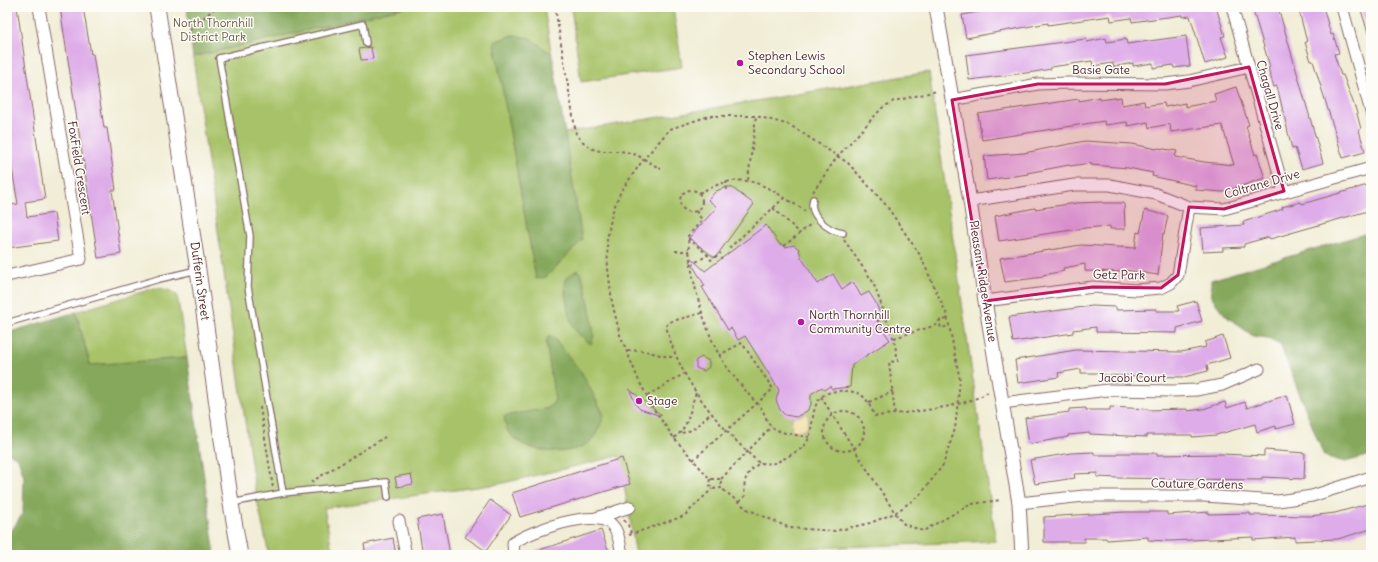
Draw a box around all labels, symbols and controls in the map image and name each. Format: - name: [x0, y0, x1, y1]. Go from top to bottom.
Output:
- park label: North Thornhill District Park: [173, 15, 253, 44]
- place label: Stephen Lewis Secondary School: [748, 48, 845, 77]
- marker: Stephen Lewis Secondary School: [735, 58, 745, 68]
- street label: Chagall Drive: [1253, 58, 1288, 131]
- street label: Basie Gate: [1072, 62, 1130, 77]
- street label: FoxField Crescent: [65, 120, 94, 216]
- street label: Coltrane Drive: [1223, 166, 1301, 201]
- street label: Pleasant Ridge Avenue: [966, 219, 1001, 343]
- street label: Dufferin Street: [188, 241, 213, 321]
- street label: Getz Park: [1093, 267, 1145, 282]
- place label: North Thornhill Community Centre: [809, 307, 911, 336]
- marker: North Thornhill Community Centre: [796, 317, 806, 327]
- street label: Jacobi Court: [1098, 370, 1166, 385]
- place label: Stage: [647, 393, 677, 408]
- marker: Stage: [634, 396, 644, 406]
- street label: Couture Gardens: [1151, 475, 1243, 492]

